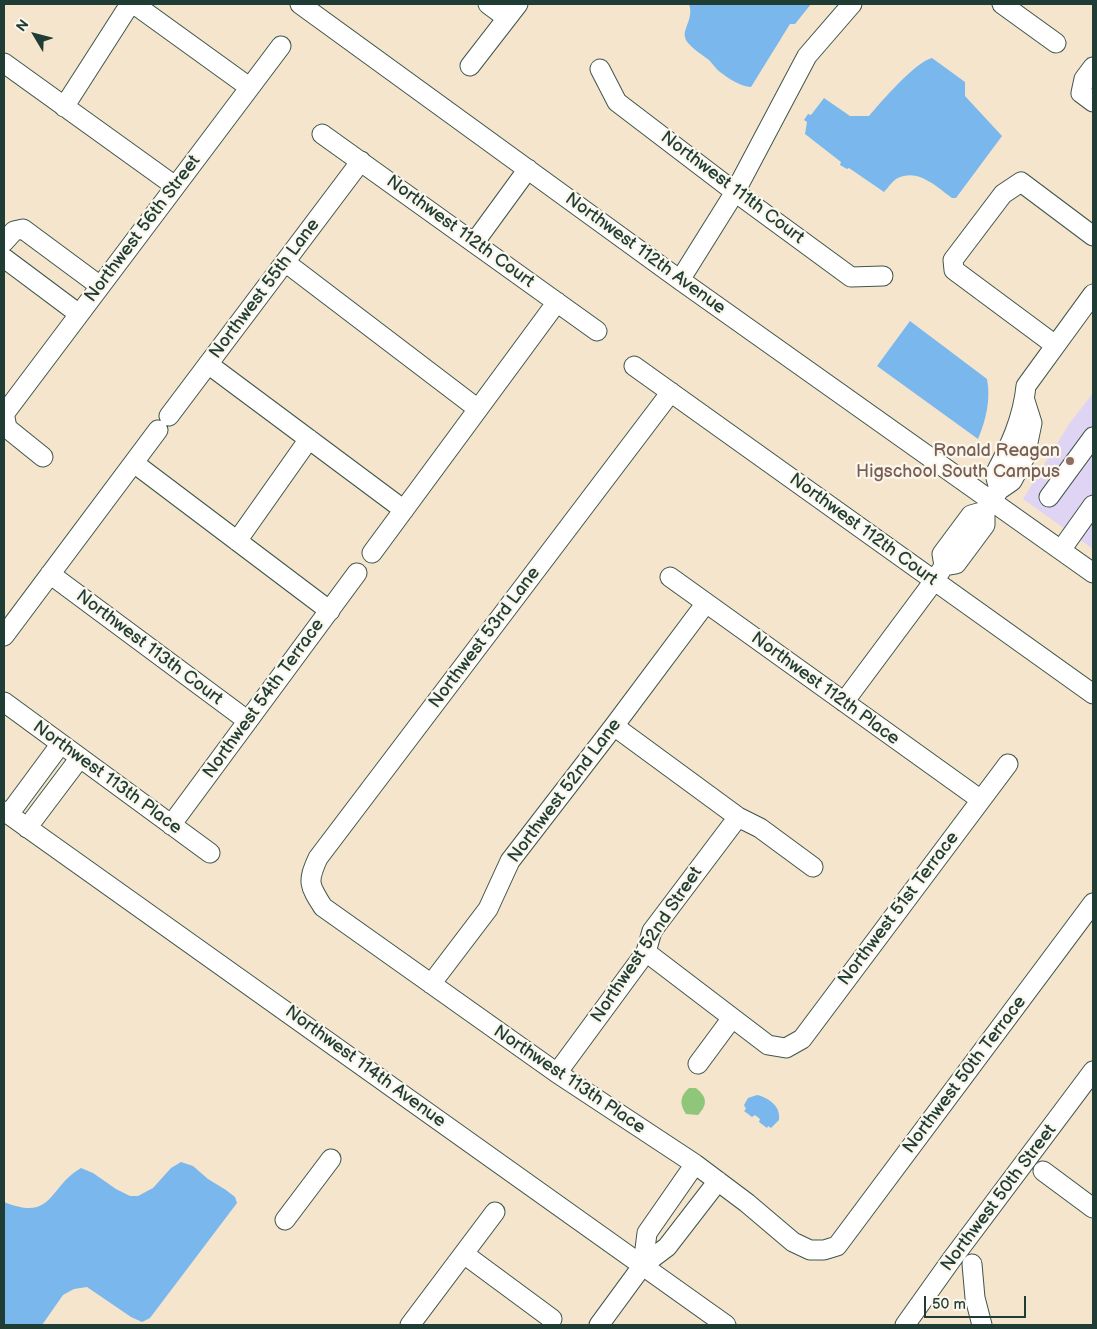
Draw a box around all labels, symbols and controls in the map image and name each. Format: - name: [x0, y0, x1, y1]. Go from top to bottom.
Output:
- north arrow: [10, 10, 60, 60]
- text: N: [13, 16, 33, 35]
- street label: Northwest 111th Court: [656, 127, 808, 249]
- street label: Northwest 56th Street: [81, 151, 205, 307]
- street label: Northwest 112th Court: [382, 171, 538, 293]
- street label: Northwest 112th Avenue: [561, 189, 729, 319]
- street label: Northwest 55th Lane: [205, 215, 325, 363]
- place label: Ronald Reagan Higschool South Campus: [856, 440, 1060, 482]
- marker: Ronald Reagan Higschool South Campus: [1064, 455, 1076, 467]
- street label: Northwest 112th Court: [785, 469, 941, 591]
- street label: Northwest 53rd Lane: [425, 563, 545, 713]
- street label: Northwest 113th Court: [71, 586, 227, 710]
- street label: Northwest 54th Terrace: [199, 615, 329, 783]
- street label: Northwest 112th Place: [747, 628, 903, 750]
- street label: Northwest 52nd Lane: [504, 715, 626, 867]
- street label: Northwest 113th Place: [28, 717, 186, 839]
- street label: Northwest 51st Terrace: [834, 828, 964, 990]
- street label: Northwest 52nd Street: [587, 863, 707, 1027]
- street label: Northwest 50th Terrace: [899, 992, 1031, 1158]
- street label: Northwest 114th Avenue: [280, 1001, 450, 1133]
- street label: Northwest 113th Place: [489, 1021, 649, 1139]
- street label: Northwest 50th Street: [937, 1120, 1061, 1276]
- scale bar: [927, 1286, 1030, 1318]
- text: 50 m: [932, 1295, 966, 1314]

